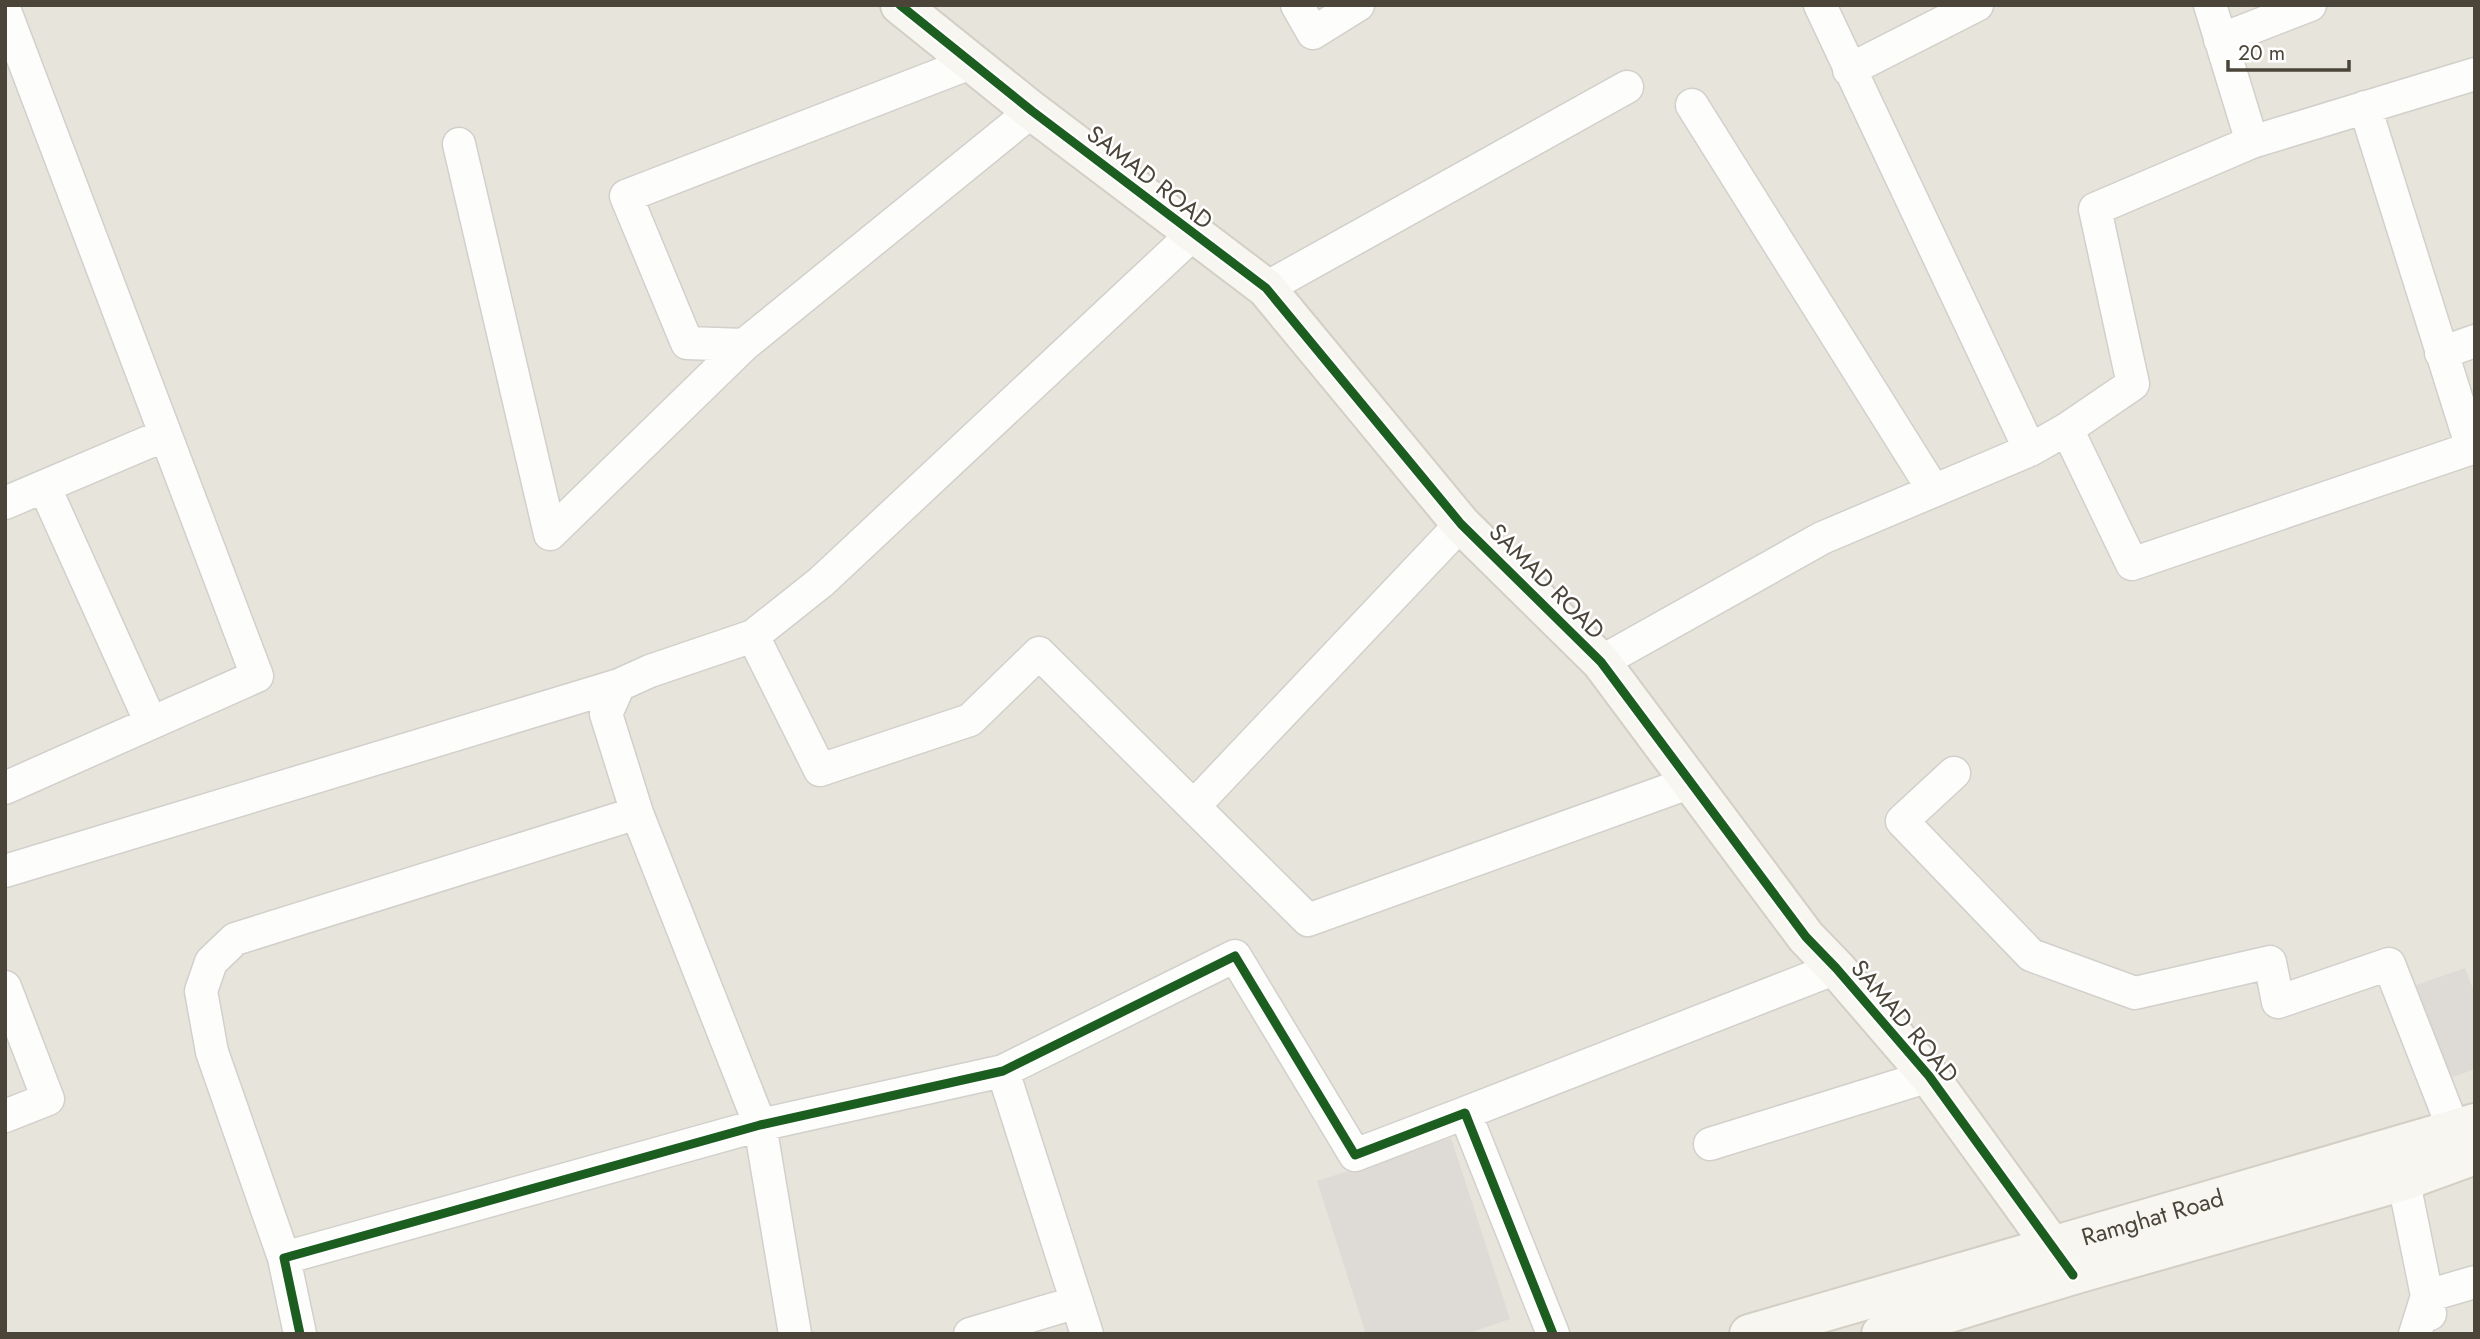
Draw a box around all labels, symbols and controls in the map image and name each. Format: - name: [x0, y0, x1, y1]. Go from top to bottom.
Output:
- scale bar: [2228, 28, 2349, 72]
- text: 20 m: [2238, 38, 2285, 68]
- street label: SAMAD ROAD: [1079, 117, 1221, 237]
- street label: SAMAD ROAD: [1481, 515, 1613, 647]
- street label: SAMAD ROAD: [1843, 952, 1967, 1090]
- street label: Ramghat Road: [2077, 1180, 2227, 1254]

